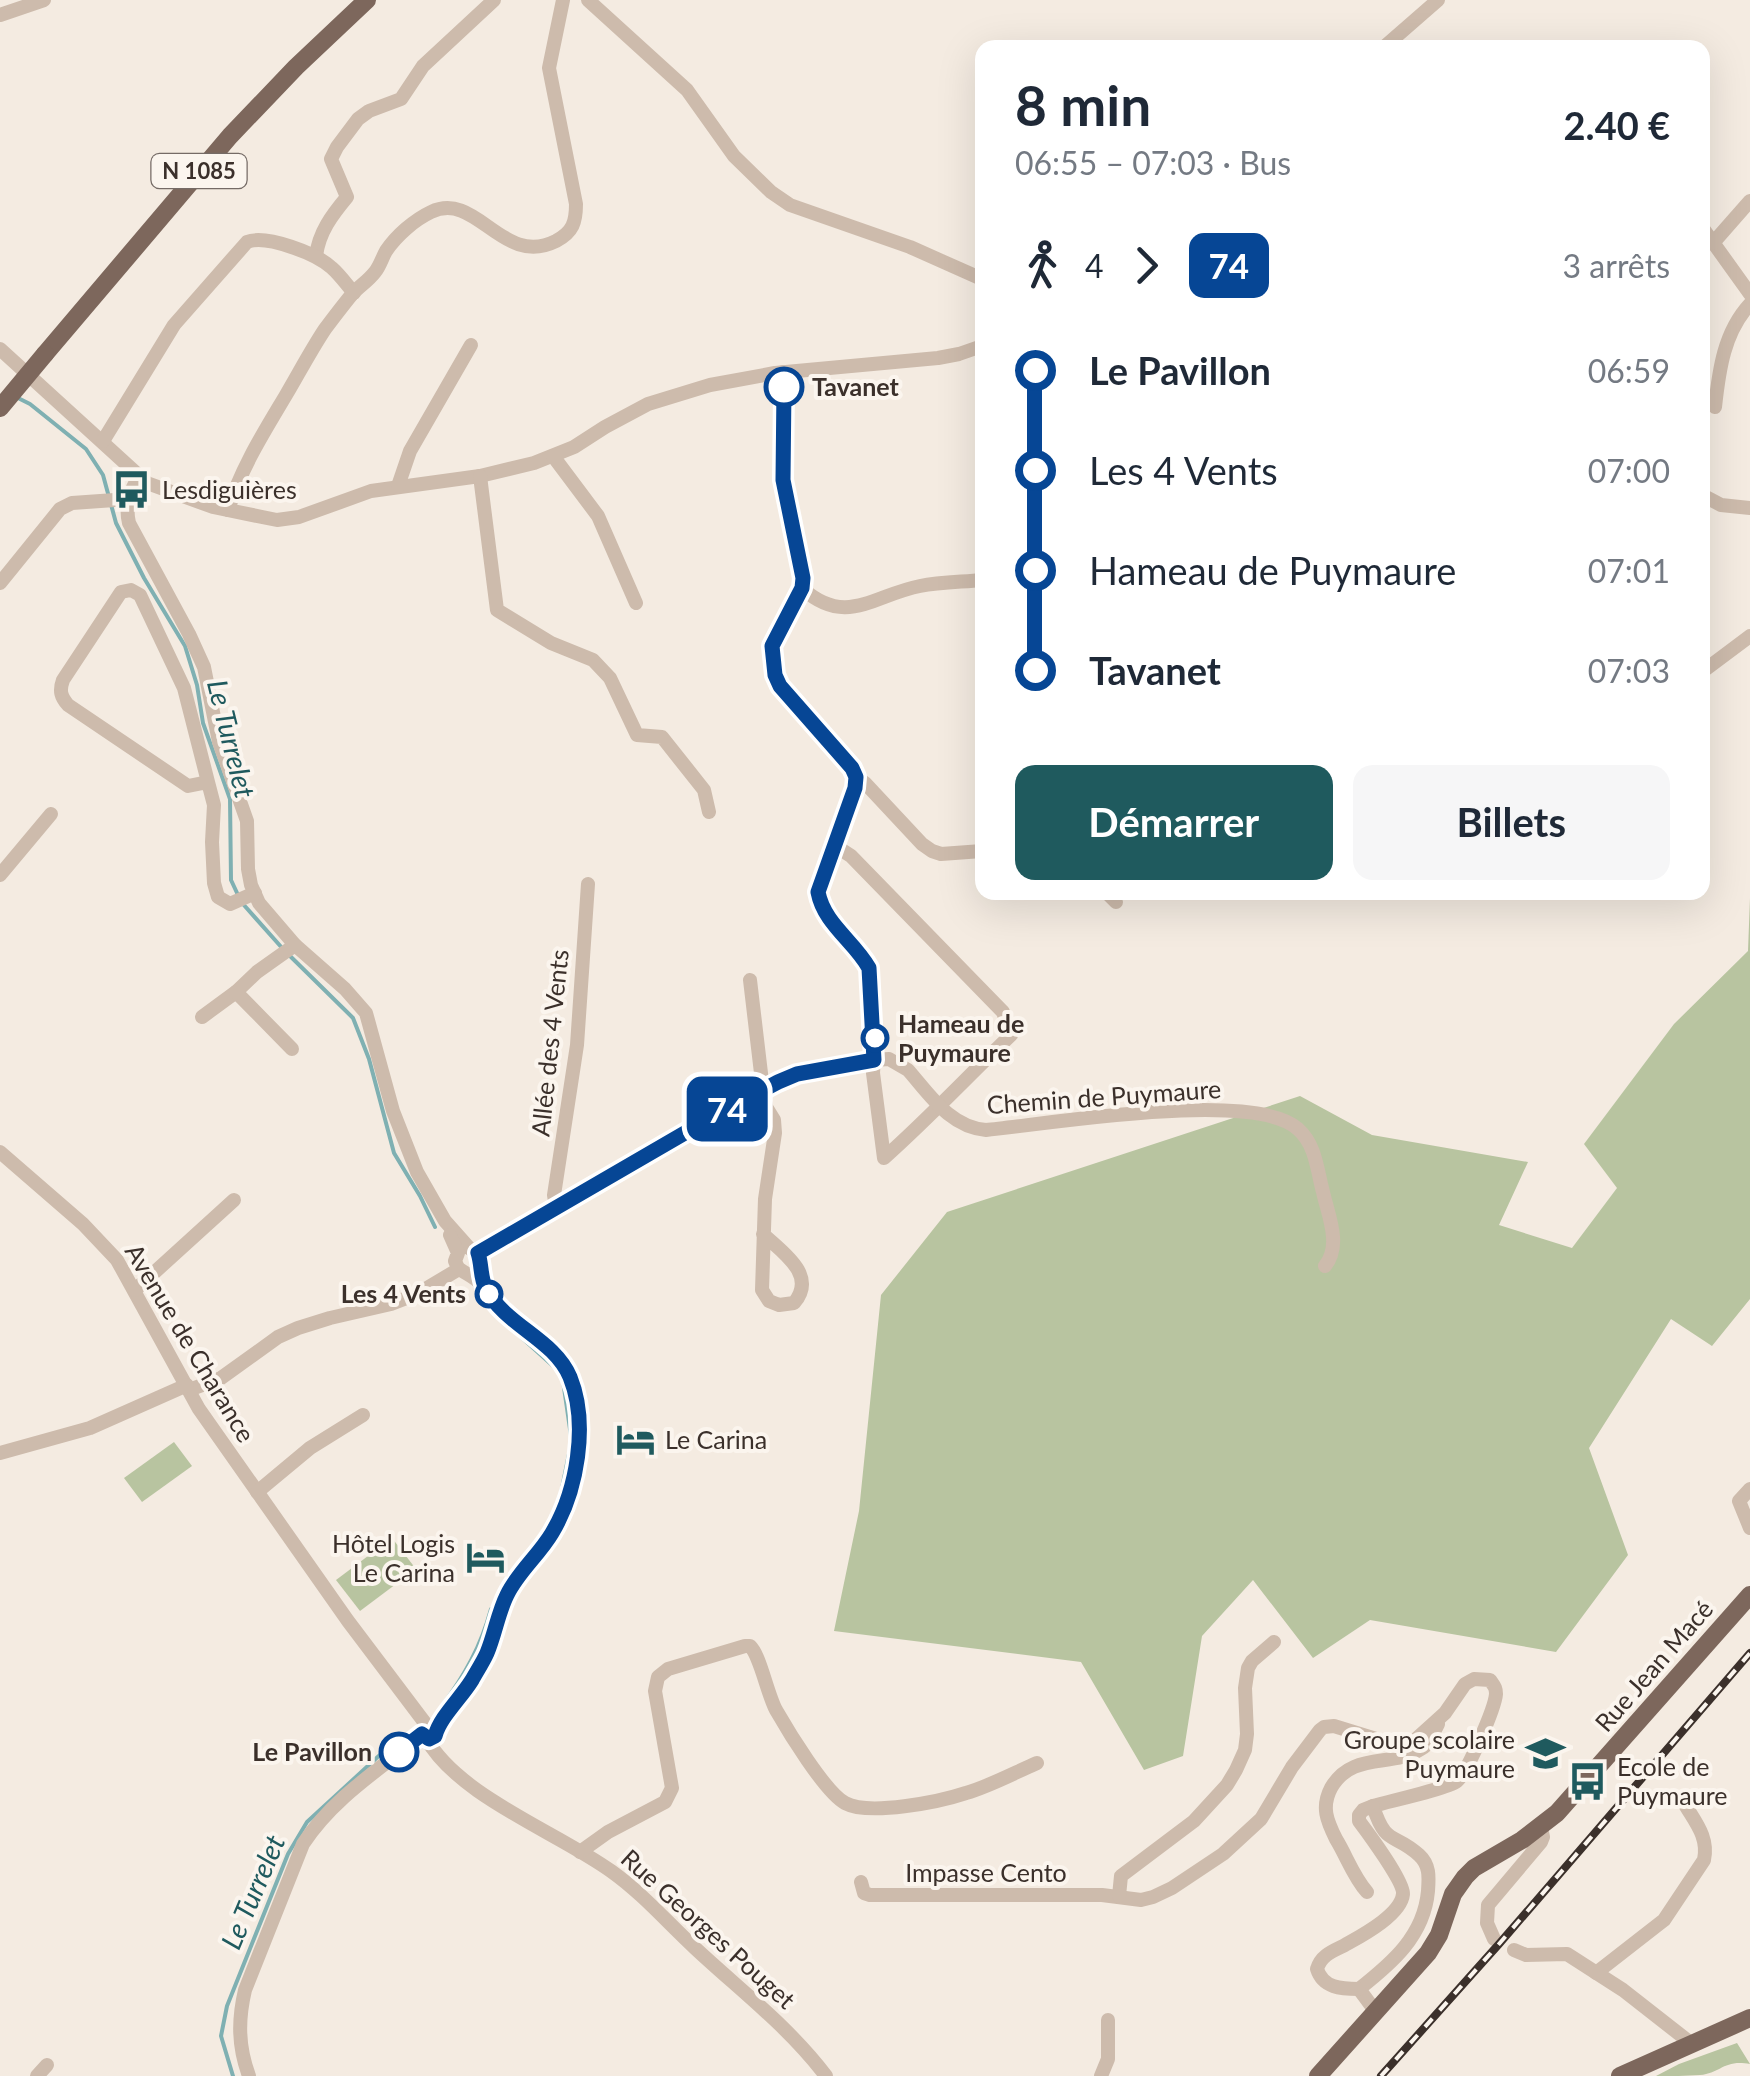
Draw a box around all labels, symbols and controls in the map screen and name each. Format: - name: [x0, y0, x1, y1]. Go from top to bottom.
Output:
- text: 8 min: [1015, 72, 1151, 138]
- text: 2.40 €: [1564, 102, 1670, 148]
- text: 06:55 – 07:03 · Bus: [1015, 143, 1291, 182]
- road number: N 1085: [152, 154, 246, 188]
- icon: walk: [1015, 238, 1070, 293]
- icon: forward: [1119, 238, 1174, 293]
- text: 74: [1209, 244, 1249, 286]
- text: 4: [1085, 246, 1104, 285]
- text: 3 arrêts: [1563, 246, 1670, 285]
- text: Le Pavillon: [1089, 347, 1271, 393]
- text: 06:59: [1588, 351, 1670, 390]
- marker: Tavanet: [765, 368, 803, 406]
- place label: Tavanet: [812, 371, 900, 401]
- text: Les 4 Vents: [1089, 447, 1278, 493]
- text: 07:00: [1588, 451, 1670, 490]
- bus stop icon: Lesdiguières: [111, 469, 153, 511]
- place label: Lesdiguières: [162, 474, 297, 504]
- text: Hameau de Puymaure: [1089, 547, 1456, 593]
- text: 07:01: [1588, 551, 1670, 590]
- text: Tavanet: [1089, 647, 1221, 693]
- text: 07:03: [1588, 651, 1670, 690]
- water label: Le Turrelet: [201, 676, 263, 801]
- button: Démarrer: [1015, 765, 1333, 880]
- button: Billets: [1353, 765, 1670, 880]
- street label: Allée des 4 Vents: [524, 948, 574, 1138]
- place label: Hameau de Puymaure: [898, 1008, 1024, 1067]
- marker: Hameau de Puymaure: [862, 1025, 888, 1051]
- street label: Chemin de Puymaure: [986, 1073, 1222, 1119]
- line badge: 74: [682, 1076, 772, 1142]
- text: 74: [707, 1088, 747, 1130]
- street label: Avenue de Charance: [120, 1238, 262, 1447]
- place label: Les 4 Vents: [341, 1278, 466, 1308]
- marker: Les 4 Vents: [476, 1281, 502, 1307]
- hotel icon: Le Carina: [614, 1419, 656, 1461]
- place label: Le Carina: [665, 1424, 767, 1454]
- place label: Hôtel Logis Le Carina: [332, 1528, 455, 1587]
- hotel icon: Hôtel Logis Le Carina: [464, 1537, 506, 1579]
- street label: Rue Jean Macé: [1588, 1594, 1718, 1737]
- place label: Groupe scolaire Puymaure: [1344, 1724, 1515, 1783]
- marker: Le Pavillon: [380, 1733, 418, 1771]
- school or university icon: Groupe scolaire Puymaure: [1524, 1733, 1566, 1775]
- place label: Le Pavillon: [252, 1736, 372, 1766]
- place label: Ecole de Puymaure: [1617, 1751, 1727, 1810]
- bus stop icon: Ecole de Puymaure: [1566, 1760, 1608, 1802]
- water label: Le Turrelet: [213, 1829, 291, 1954]
- street label: Rue Georges Pouget: [616, 1842, 802, 2014]
- street label: Impasse Cento: [905, 1857, 1067, 1887]

